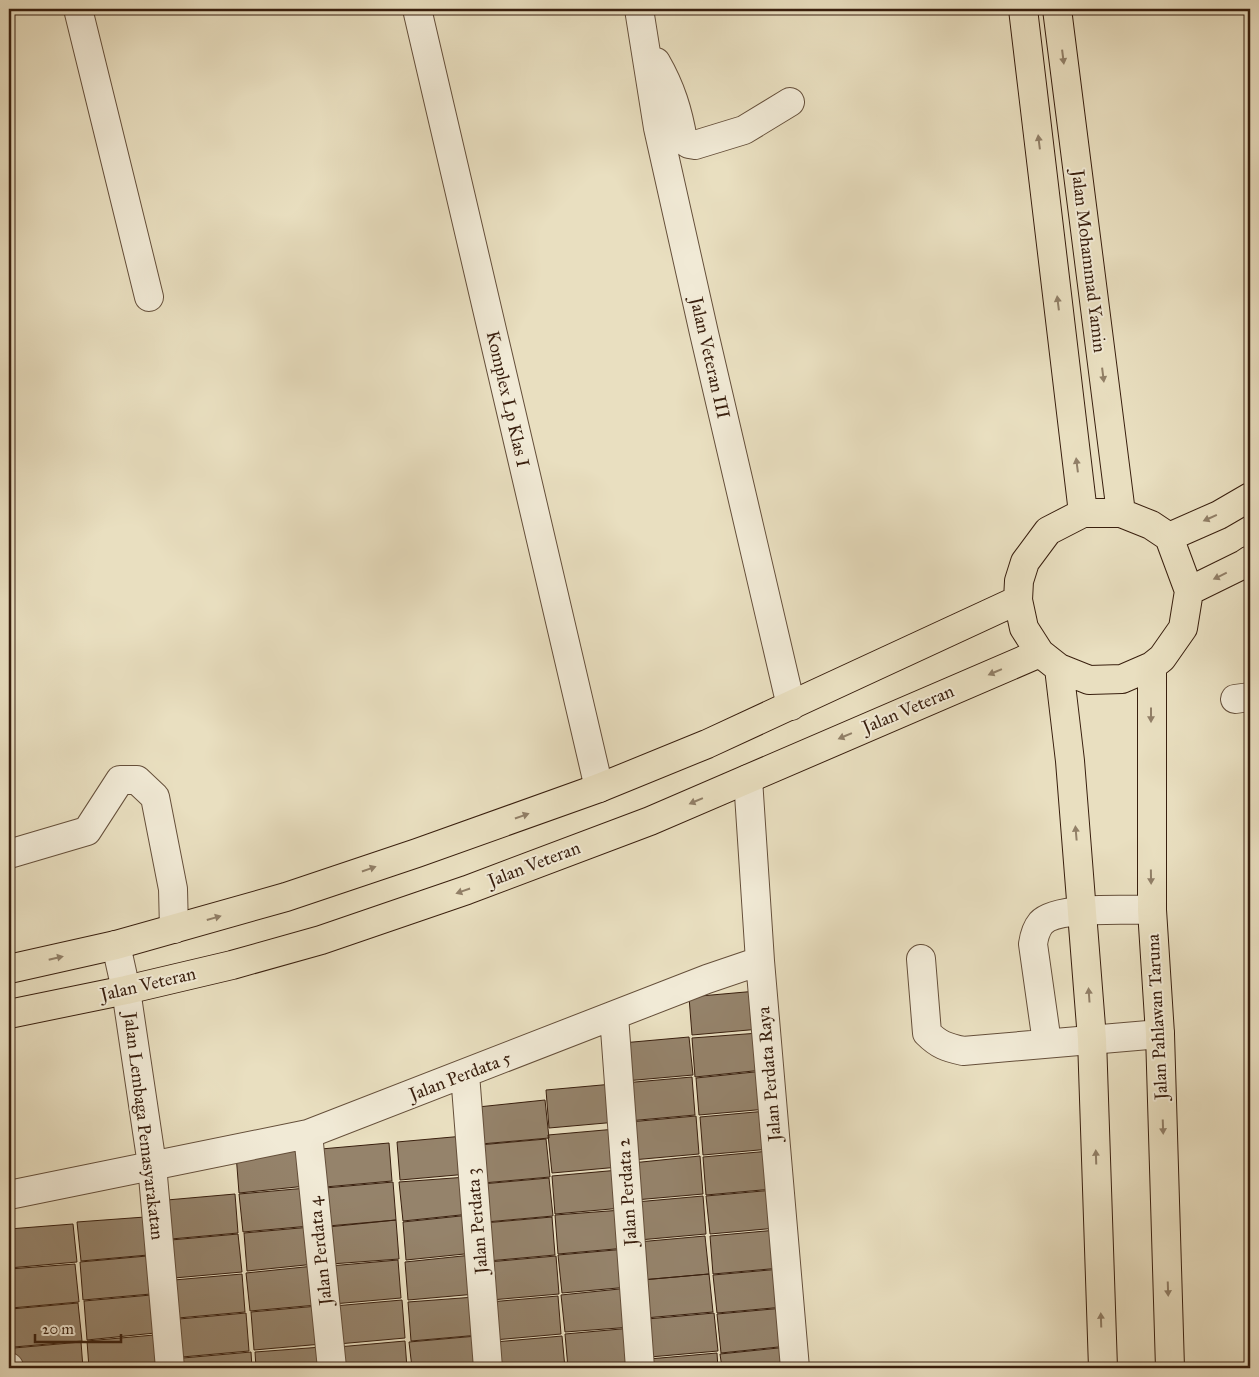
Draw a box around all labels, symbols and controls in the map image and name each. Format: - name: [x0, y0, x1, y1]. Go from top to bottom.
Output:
- one-way arrow: [1059, 49, 1067, 65]
- one-way arrow: [1035, 134, 1043, 150]
- street label: Jalan Mohammad Yamin: [1066, 166, 1111, 354]
- street label: Jalan Veteran III: [684, 293, 735, 422]
- one-way arrow: [1054, 295, 1062, 311]
- street label: Komplex Lp Klas I: [482, 329, 534, 470]
- one-way arrow: [1099, 367, 1107, 383]
- one-way arrow: [1073, 456, 1081, 472]
- one-way arrow: [1203, 515, 1217, 523]
- one-way arrow: [1213, 572, 1227, 580]
- one-way arrow: [987, 668, 1002, 676]
- street label: Jalan Veteran: [857, 680, 958, 740]
- one-way arrow: [1147, 707, 1155, 723]
- one-way arrow: [838, 733, 852, 741]
- one-way arrow: [688, 797, 703, 805]
- one-way arrow: [515, 812, 530, 820]
- one-way arrow: [1071, 825, 1079, 841]
- street label: Jalan Veteran: [483, 836, 584, 893]
- one-way arrow: [361, 865, 376, 872]
- one-way arrow: [1147, 869, 1155, 885]
- one-way arrow: [455, 887, 470, 895]
- one-way arrow: [206, 913, 221, 921]
- street label: Jalan Pahlawan Taruna: [1142, 933, 1173, 1102]
- one-way arrow: [49, 954, 64, 962]
- street label: Jalan Veteran: [96, 962, 198, 1007]
- one-way arrow: [1084, 987, 1092, 1003]
- street label: Jalan Perdata Raya: [752, 1005, 787, 1144]
- street label: Jalan Lembaga Pemasyarakatan: [118, 1009, 169, 1241]
- street label: Jalan Perdata 5: [404, 1046, 515, 1107]
- one-way arrow: [1159, 1119, 1167, 1135]
- street label: Jalan Perdata 2: [612, 1137, 643, 1249]
- one-way arrow: [1091, 1149, 1099, 1165]
- street label: Jalan Perdata 3: [461, 1167, 494, 1277]
- street label: Jalan Perdata 4: [303, 1195, 338, 1308]
- one-way arrow: [1164, 1282, 1172, 1298]
- one-way arrow: [1097, 1311, 1105, 1327]
- scale bar: [35, 1312, 121, 1344]
- text: 20 m: [42, 1320, 74, 1338]

